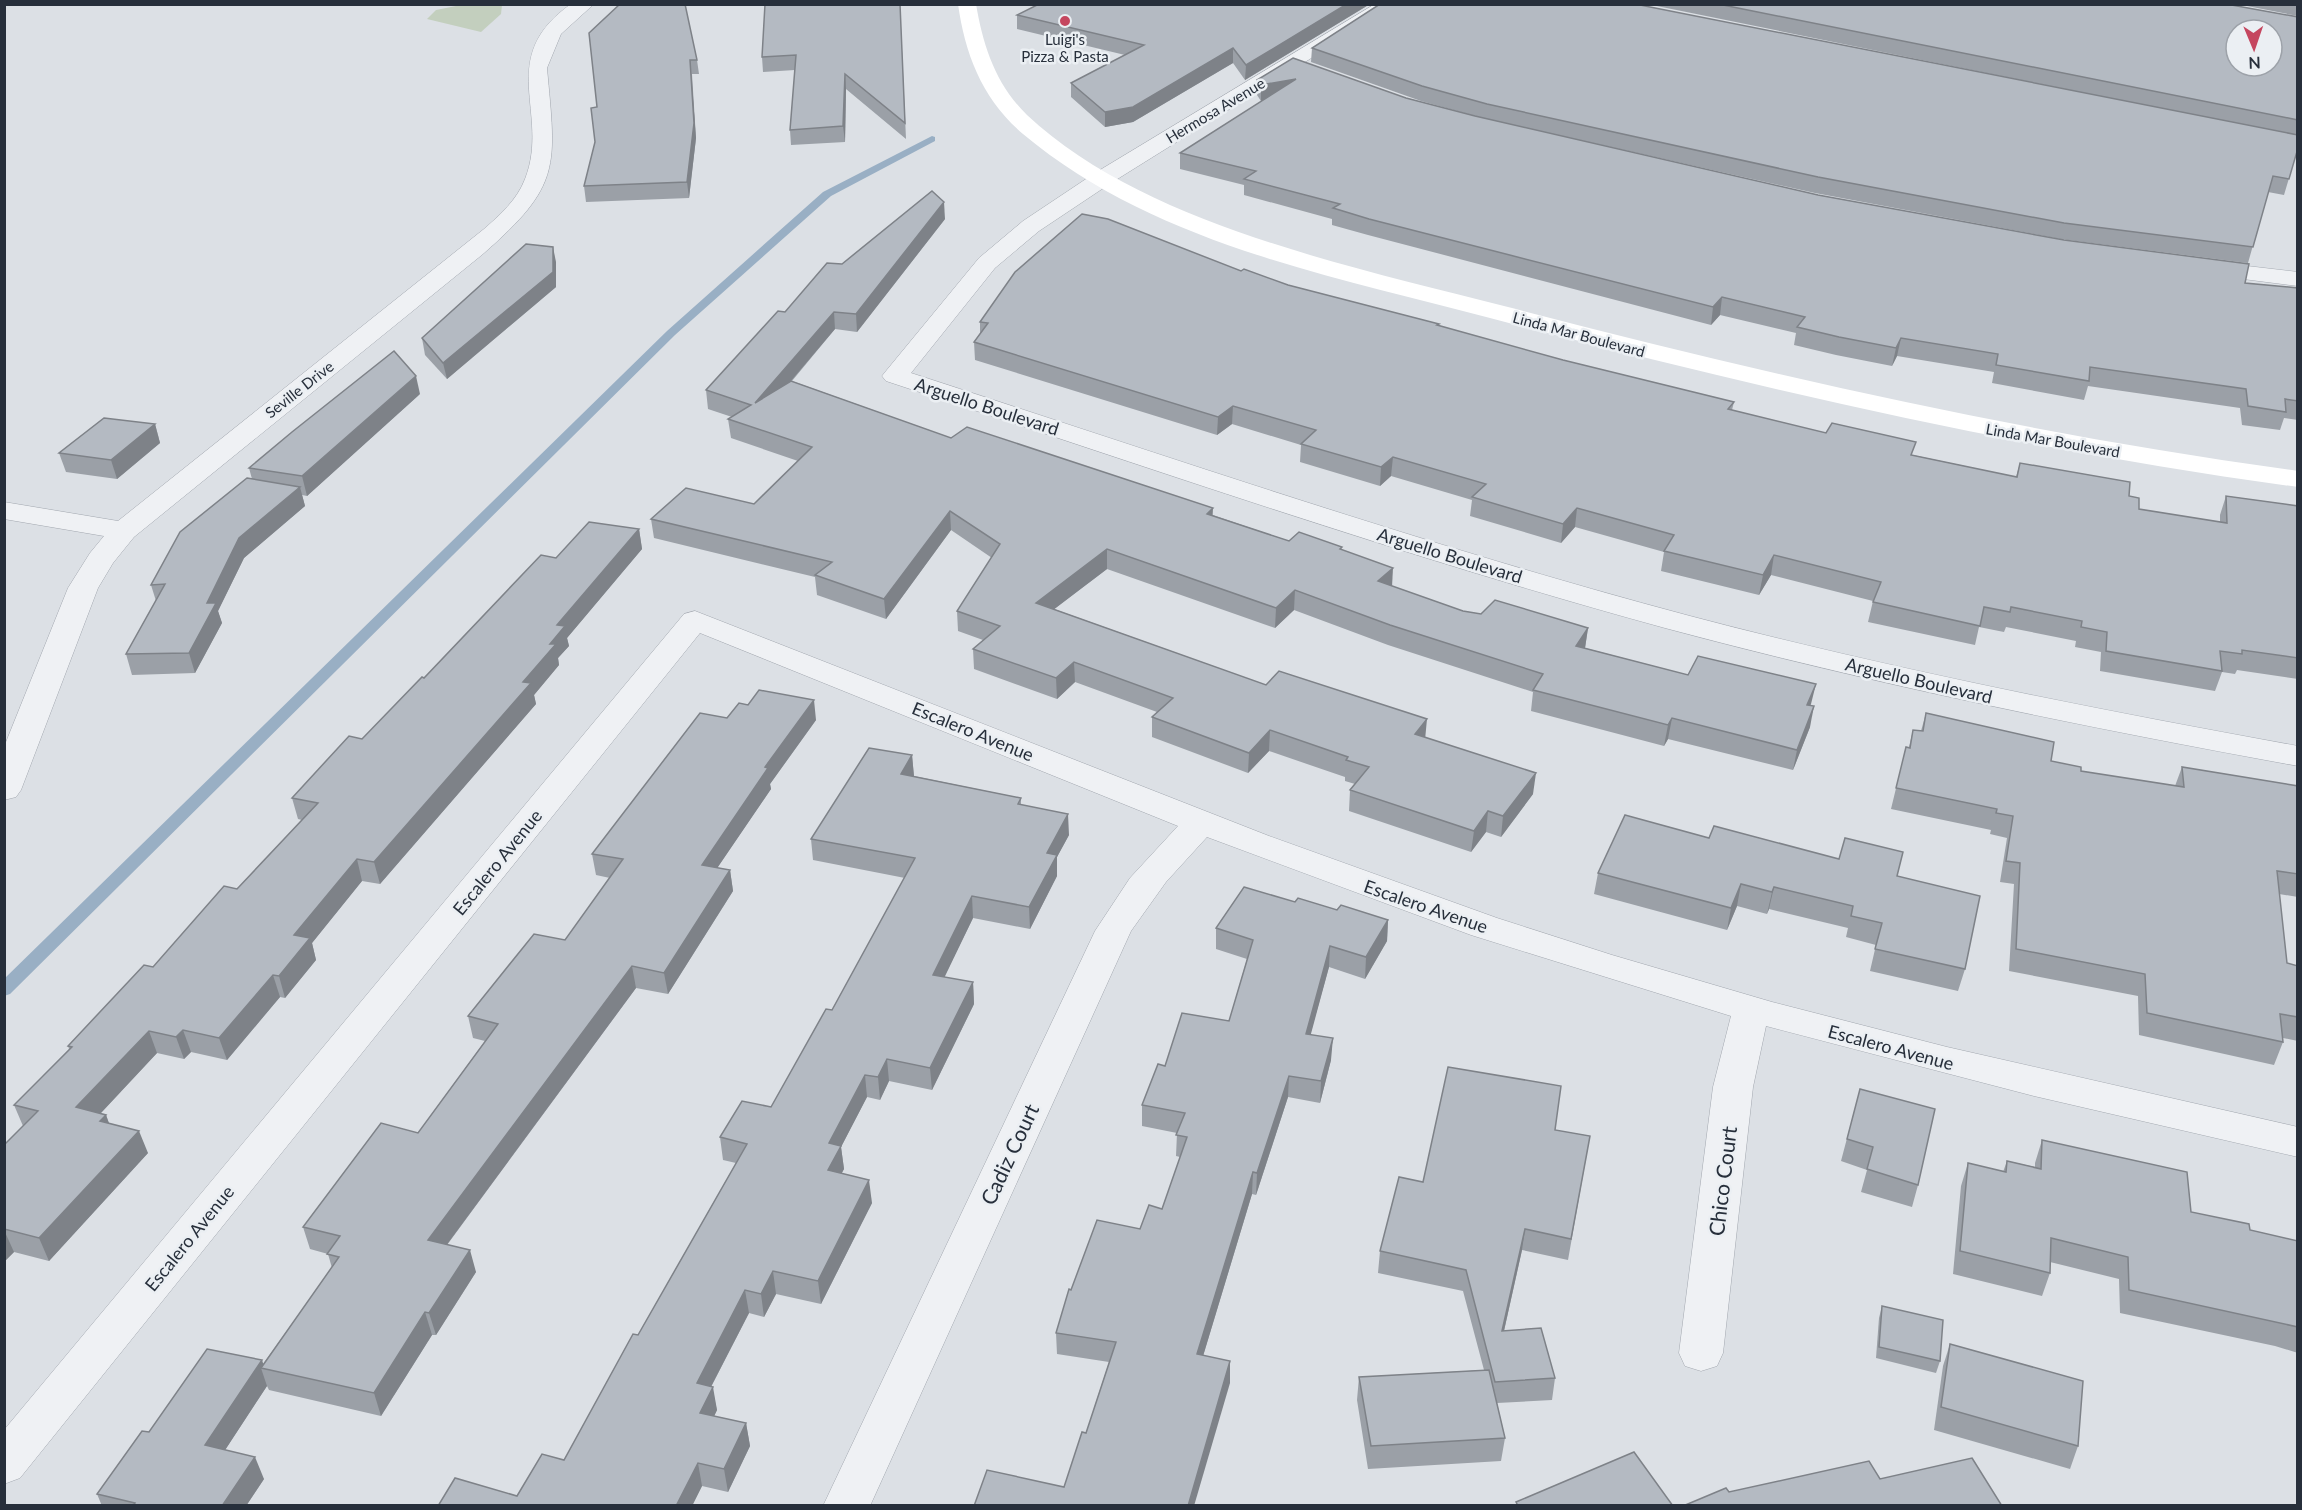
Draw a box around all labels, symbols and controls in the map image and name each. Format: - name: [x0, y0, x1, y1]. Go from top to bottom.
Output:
- marker: Luigi's Pizza & Pasta: [1058, 14, 1072, 28]
- north arrow: [2224, 18, 2284, 78]
- place label: Luigi's Pizza & Pasta: [1021, 30, 1109, 65]
- text: N: [2248, 54, 2261, 73]
- street label: Hermosa Avenue: [1162, 73, 1268, 147]
- street label: Linda Mar Boulevard: [1511, 308, 1647, 360]
- street label: Seville Drive: [261, 357, 337, 421]
- street label: Arguello Boulevard: [912, 372, 1062, 440]
- street label: Linda Mar Boulevard: [1985, 419, 2121, 461]
- street label: Arguello Boulevard: [1375, 523, 1525, 587]
- street label: Arguello Boulevard: [1843, 652, 1995, 708]
- street label: Escalero Avenue: [909, 697, 1037, 765]
- street label: Escalero Avenue: [448, 805, 546, 919]
- street label: Escalero Avenue: [1361, 875, 1491, 937]
- street label: Escalero Avenue: [1826, 1020, 1956, 1074]
- street label: Cadiz Court: [975, 1099, 1044, 1209]
- street label: Chico Court: [1703, 1124, 1741, 1237]
- street label: Escalero Avenue: [140, 1181, 238, 1295]

